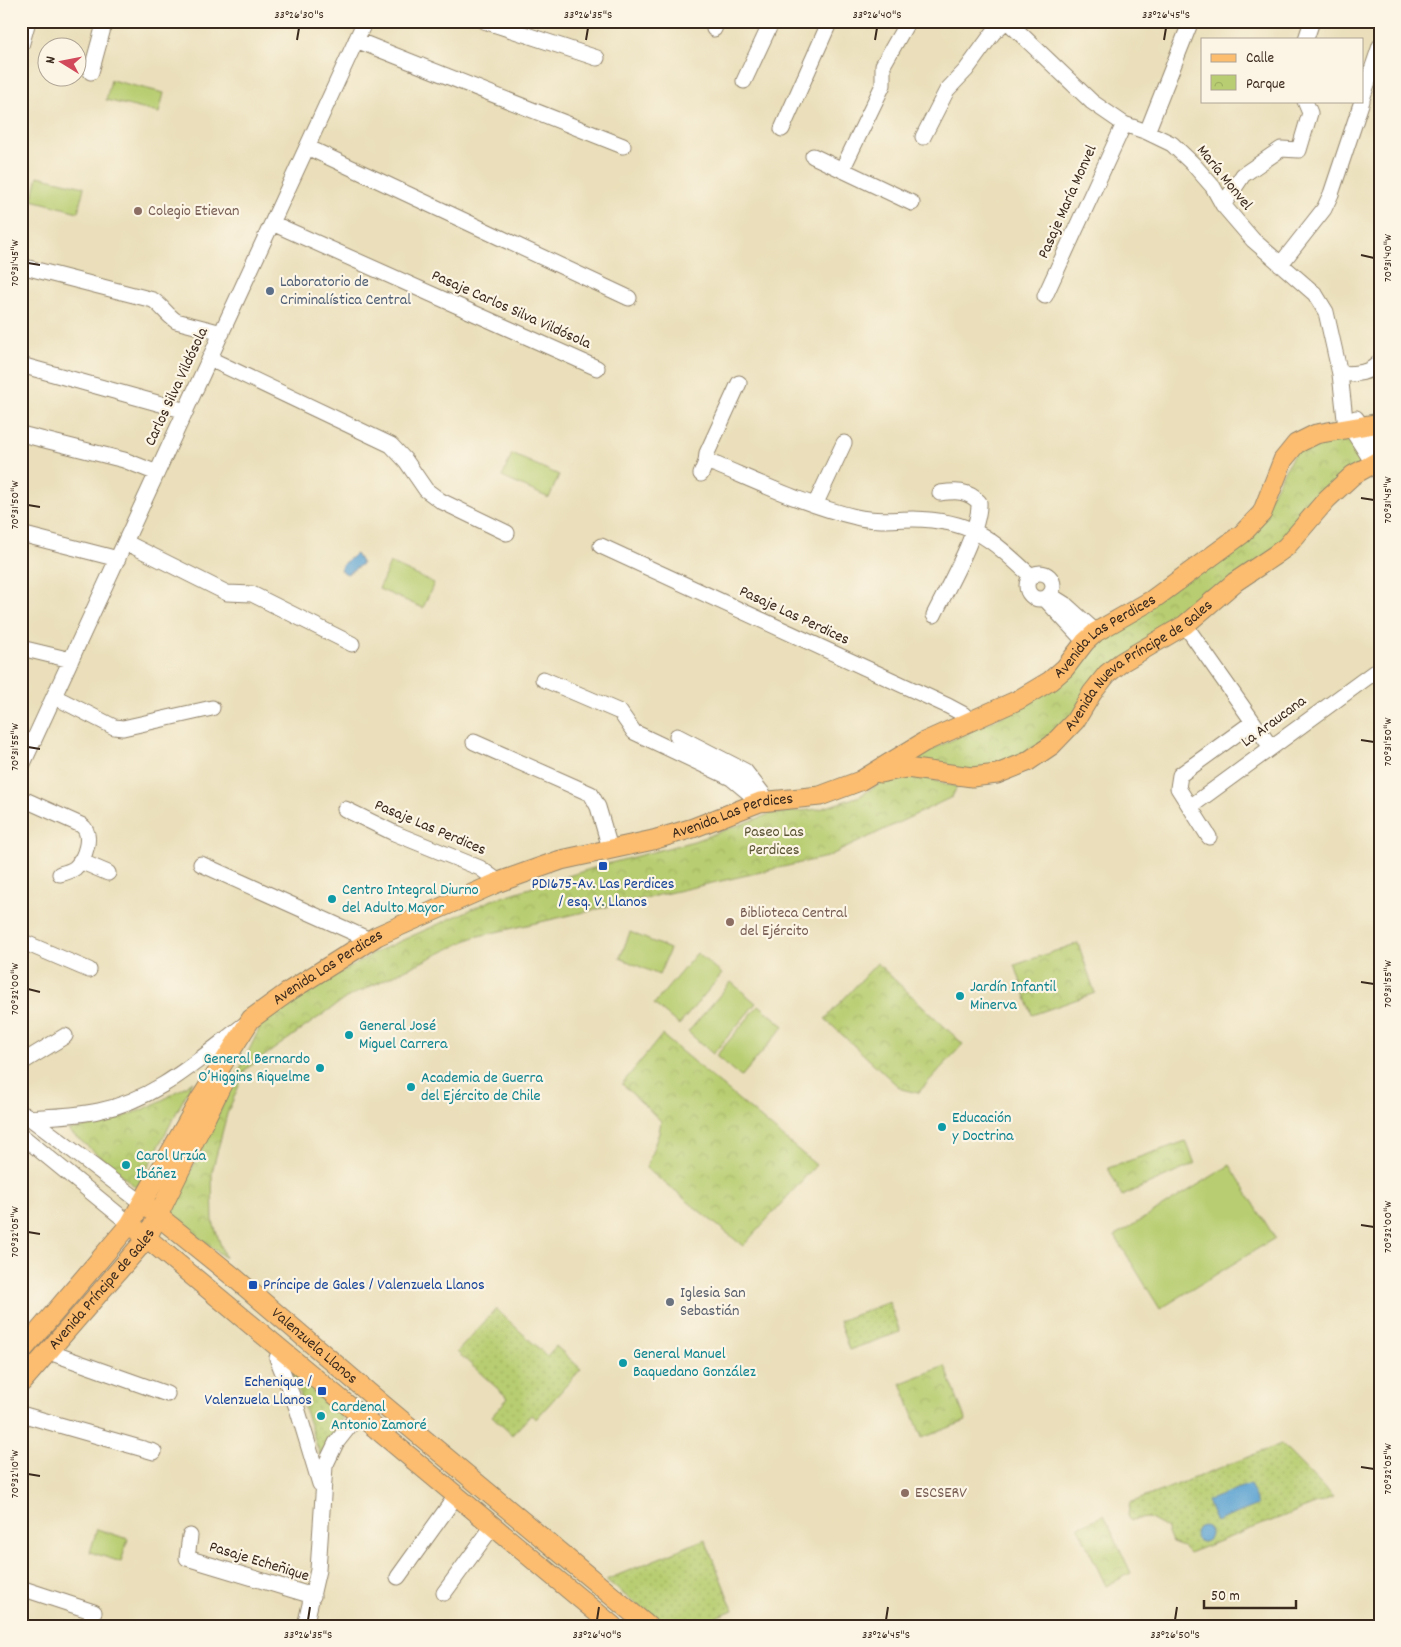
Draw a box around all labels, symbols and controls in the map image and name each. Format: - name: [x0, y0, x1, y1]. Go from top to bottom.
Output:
- text: 33°26'30"S: [274, 7, 324, 24]
- text: 33°26'35"S: [564, 7, 612, 24]
- text: 33°26'40"S: [852, 7, 902, 24]
- text: 33°26'45"S: [1142, 7, 1190, 24]
- north arrow: [38, 38, 88, 88]
- legend: [1201, 38, 1364, 102]
- text: Calle: [1246, 48, 1275, 70]
- text: N: [41, 55, 62, 65]
- text: Parque: [1246, 74, 1286, 96]
- street label: María Monvel: [1190, 140, 1258, 216]
- street label: Pasaje María Monvel: [1033, 141, 1103, 263]
- place label: Colegio Etievan: [148, 200, 239, 223]
- marker: Colegio Etievan: [132, 205, 144, 217]
- text: 70°31'40"W: [1380, 234, 1397, 282]
- text: 70°31'45"W: [7, 239, 24, 287]
- street label: Pasaje Carlos Silva Vildósola: [428, 264, 595, 356]
- place label: Laboratorio de Criminalística Central: [280, 271, 411, 312]
- marker: Laboratorio de Criminalística Central: [264, 285, 276, 297]
- street label: Carlos Silva Vildósola: [139, 323, 215, 450]
- text: 70°31'45"W: [1380, 476, 1397, 524]
- text: 70°31'50"W: [7, 481, 24, 529]
- street label: Pasaje Las Perdices: [735, 580, 853, 652]
- street label: Avenida Las Perdices: [1049, 588, 1161, 684]
- street label: Avenida Nueva Príncipe de Gales: [1059, 594, 1218, 737]
- street label: La Araucana: [1237, 690, 1312, 754]
- text: 70°31'50"W: [1380, 718, 1397, 766]
- text: 70°31'55"W: [7, 723, 24, 771]
- street label: Avenida Las Perdices: [669, 787, 795, 845]
- street label: Pasaje Las Perdices: [371, 794, 490, 862]
- park label: Paseo Las Perdices: [744, 821, 804, 862]
- marker: PD1675-Av. Las Perdices / esq. V. Llanos: [597, 860, 609, 872]
- place label: PD1675-Av. Las Perdices / esq. V. Llanos: [532, 873, 675, 914]
- place label: Centro Integral Diurno del Adulto Mayor: [342, 879, 479, 920]
- marker: Centro Integral Diurno del Adulto Mayor: [326, 893, 338, 905]
- place label: Biblioteca Central del Ejército: [740, 902, 848, 943]
- marker: Biblioteca Central del Ejército: [724, 916, 736, 928]
- street label: Avenida Las Perdices: [268, 923, 387, 1011]
- text: 70°31'55"W: [1380, 960, 1397, 1008]
- text: 70°32'00"W: [7, 963, 24, 1015]
- place label: Jardín Infantil Minerva: [970, 976, 1056, 1017]
- marker: Jardín Infantil Minerva: [954, 990, 966, 1002]
- place label: General José Miguel Carrera: [359, 1015, 448, 1056]
- marker: General José Miguel Carrera: [343, 1029, 355, 1041]
- place label: General Bernardo O’Higgins Riquelme: [198, 1048, 310, 1089]
- marker: General Bernardo O’Higgins Riquelme: [314, 1062, 326, 1074]
- place label: Academia de Guerra del Ejército de Chile: [421, 1067, 543, 1108]
- marker: Academia de Guerra del Ejército de Chile: [405, 1081, 417, 1093]
- place label: Educación y Doctrina: [952, 1107, 1014, 1148]
- marker: Educación y Doctrina: [936, 1121, 948, 1133]
- place label: Carol Urzúa Ibáñez: [136, 1145, 207, 1186]
- marker: Carol Urzúa Ibáñez: [120, 1159, 132, 1171]
- text: 70°32'00"W: [1380, 1201, 1397, 1253]
- text: 70°32'05"W: [7, 1206, 24, 1258]
- street label: Avenida Príncipe de Gales: [43, 1225, 161, 1355]
- place label: Príncipe de Gales / Valenzuela Llanos: [263, 1274, 485, 1297]
- marker: Príncipe de Gales / Valenzuela Llanos: [247, 1279, 259, 1291]
- place label: Iglesia San Sebastián: [680, 1282, 746, 1323]
- marker: Iglesia San Sebastián: [664, 1296, 676, 1308]
- street label: Valenzuela Llanos: [266, 1302, 363, 1390]
- place label: General Manuel Baquedano González: [633, 1343, 756, 1384]
- marker: General Manuel Baquedano González: [617, 1357, 629, 1369]
- place label: Echenique / Valenzuela Llanos: [204, 1371, 312, 1412]
- marker: Echenique / Valenzuela Llanos: [316, 1385, 328, 1397]
- place label: Cardenal Antonio Zamoré: [331, 1396, 427, 1437]
- marker: Cardenal Antonio Zamoré: [315, 1410, 327, 1422]
- text: 70°32'05"W: [1380, 1443, 1397, 1495]
- text: 70°32'10"W: [7, 1450, 24, 1498]
- place label: ESCSERV: [915, 1482, 967, 1505]
- marker: ESCSERV: [899, 1487, 911, 1499]
- street label: Pasaje Echeñique: [206, 1536, 312, 1588]
- scale bar: [1204, 1577, 1296, 1609]
- text: 50 m: [1211, 1586, 1240, 1608]
- text: 33°26'35"S: [284, 1627, 332, 1644]
- text: 33°26'40"S: [572, 1627, 622, 1644]
- text: 33°26'45"S: [862, 1627, 910, 1644]
- text: 33°26'50"S: [1150, 1627, 1200, 1644]

